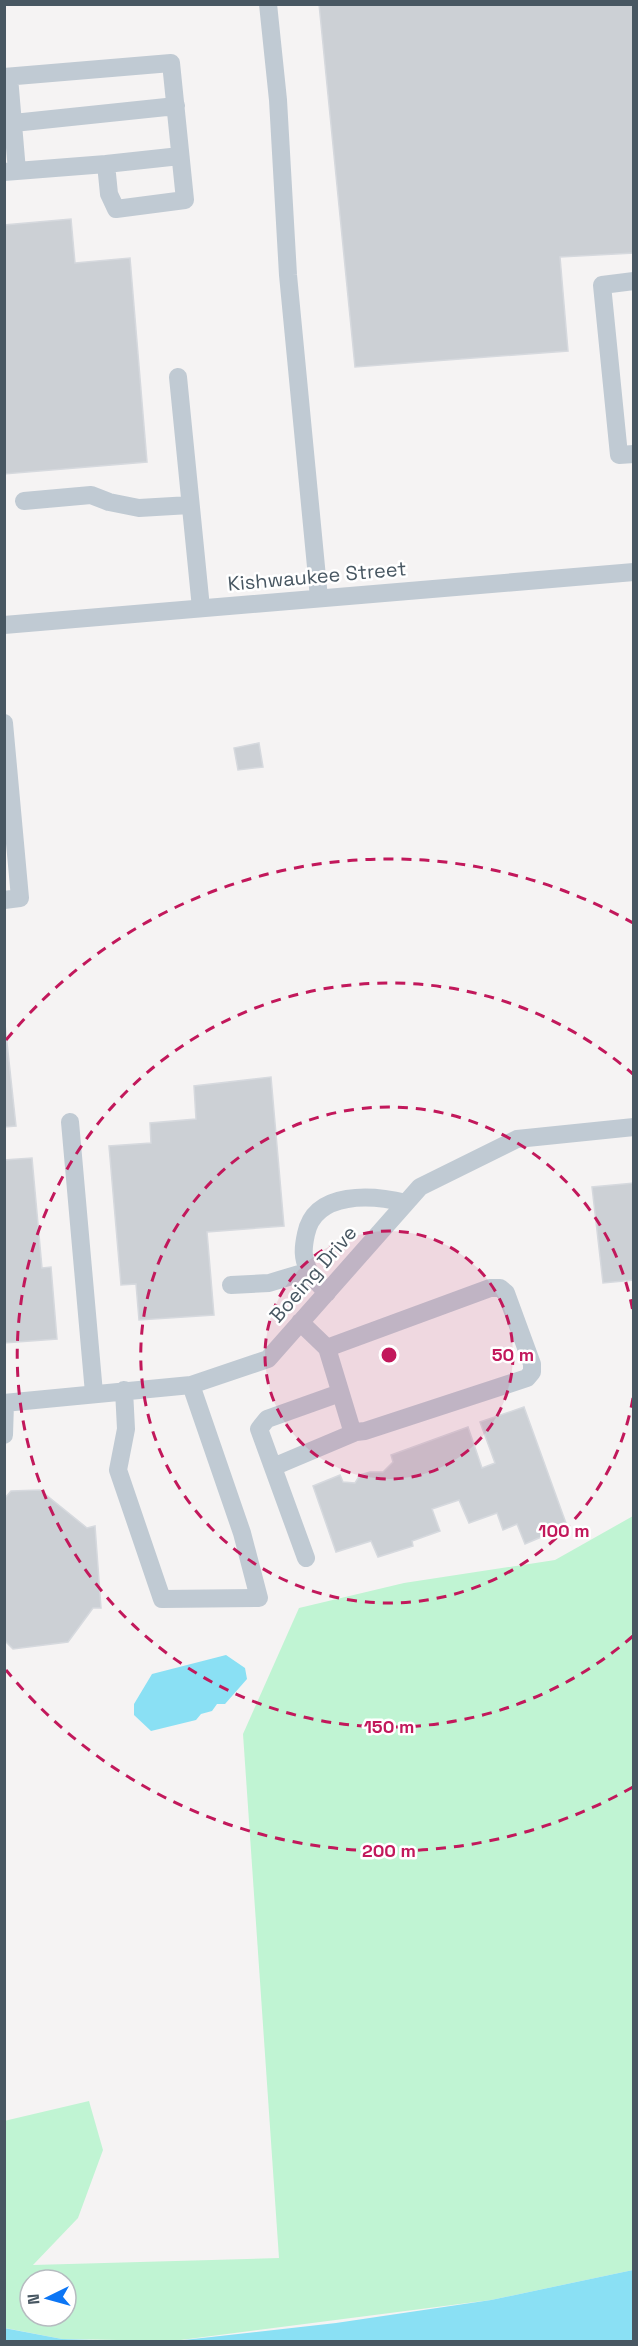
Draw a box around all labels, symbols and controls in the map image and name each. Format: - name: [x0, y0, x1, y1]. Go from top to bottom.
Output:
- street label: Kishwaukee Street: [227, 555, 407, 597]
- street label: Boeing Drive: [264, 1220, 362, 1328]
- text: 50 m: [492, 1343, 534, 1366]
- centre of rings: [379, 1345, 399, 1365]
- text: 100 m: [538, 1519, 590, 1542]
- text: 150 m: [364, 1715, 414, 1738]
- text: 200 m: [362, 1839, 416, 1862]
- north arrow: [18, 2268, 78, 2328]
- text: N: [23, 2293, 44, 2306]

